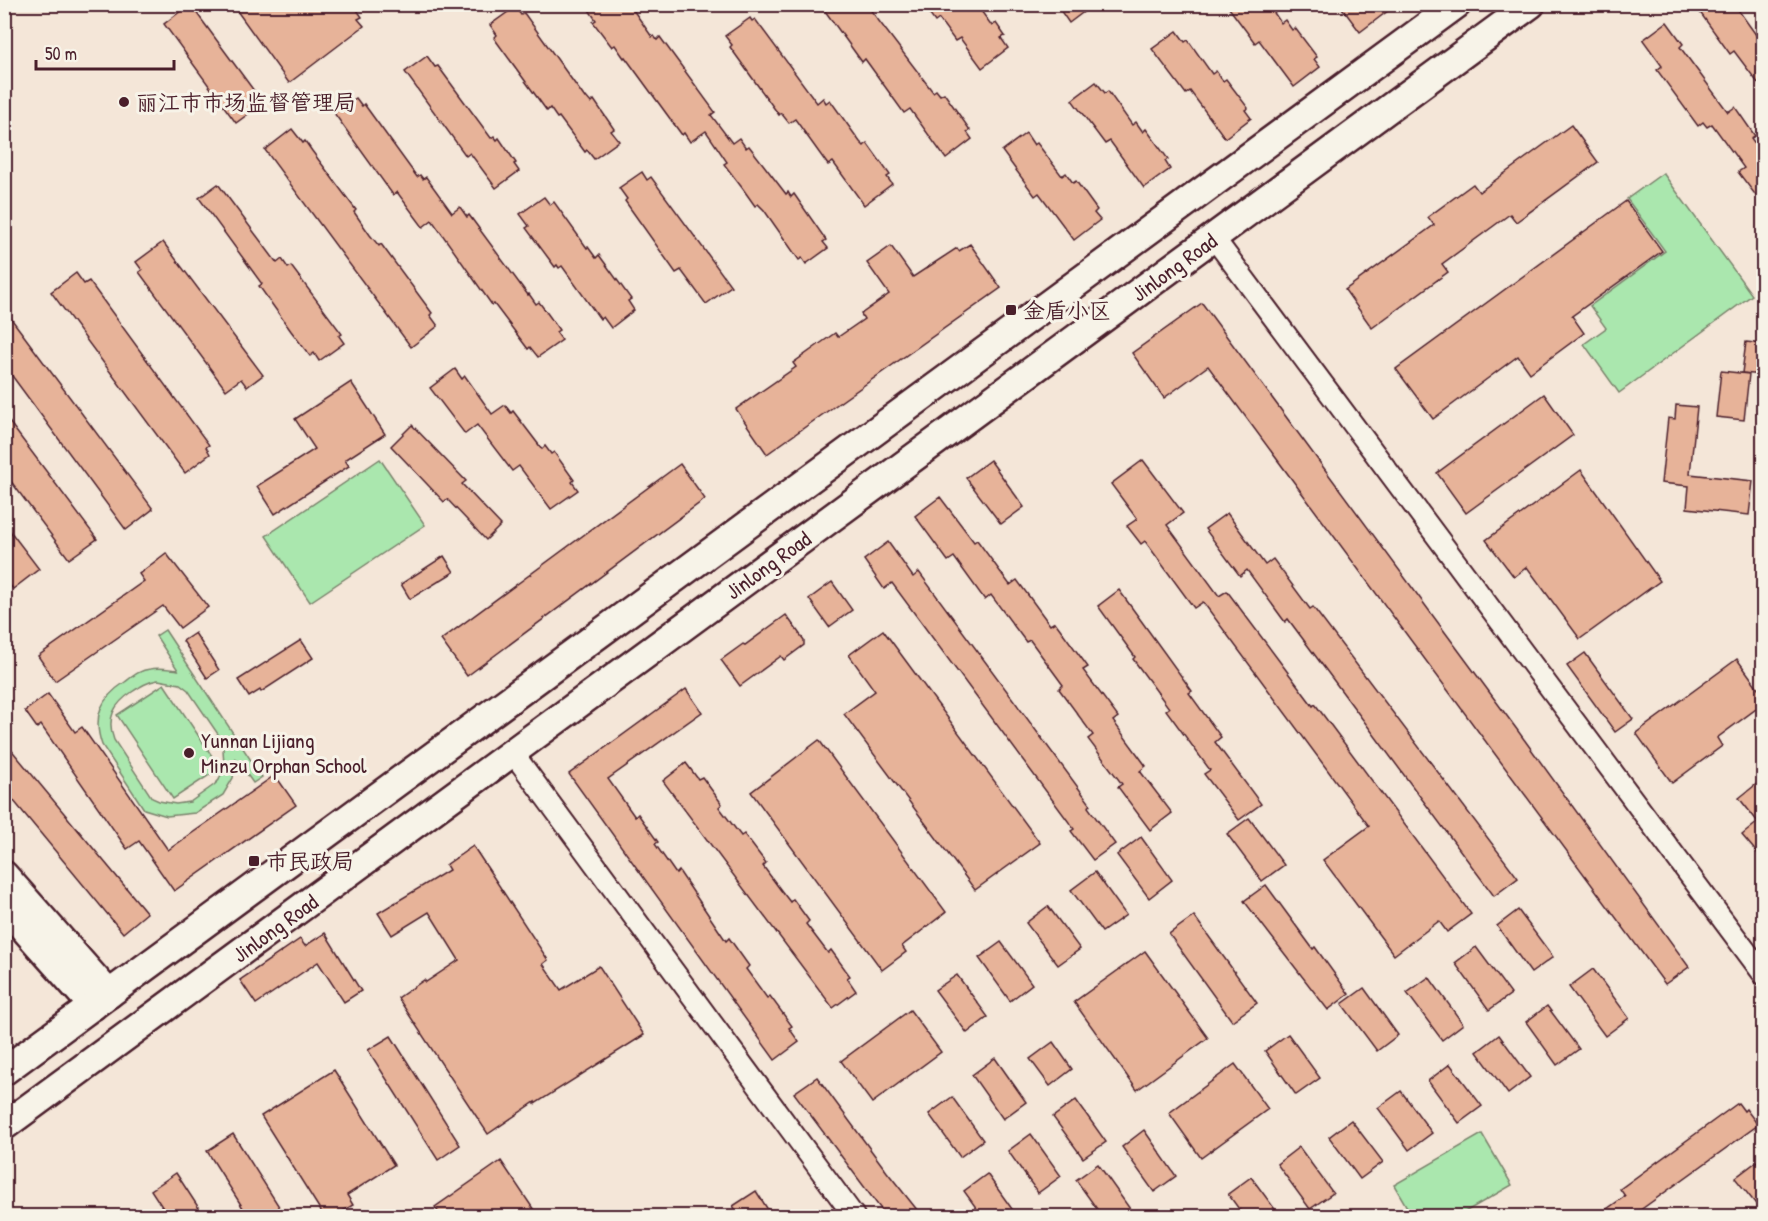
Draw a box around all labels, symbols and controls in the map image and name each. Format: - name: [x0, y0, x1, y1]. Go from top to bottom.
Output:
- scale bar: [36, 33, 174, 71]
- text: 50 m: [45, 41, 77, 66]
- place label: 丽江市市场监督管理局: [136, 87, 356, 117]
- marker: 丽江市市场监督管理局: [117, 95, 131, 109]
- street label: Jinlong Road: [1125, 226, 1223, 308]
- place label: 金盾小区: [1023, 295, 1111, 325]
- marker: 金盾小区: [1004, 303, 1018, 317]
- street label: Jinlong Road: [719, 524, 817, 606]
- place label: Yunnan Lijiang Minzu Orphan School: [201, 725, 367, 780]
- marker: Yunnan Lijiang Minzu Orphan School: [182, 746, 196, 760]
- place label: 市民政局: [266, 846, 354, 876]
- marker: 市民政局: [247, 854, 261, 868]
- street label: Jinlong Road: [226, 887, 324, 969]

